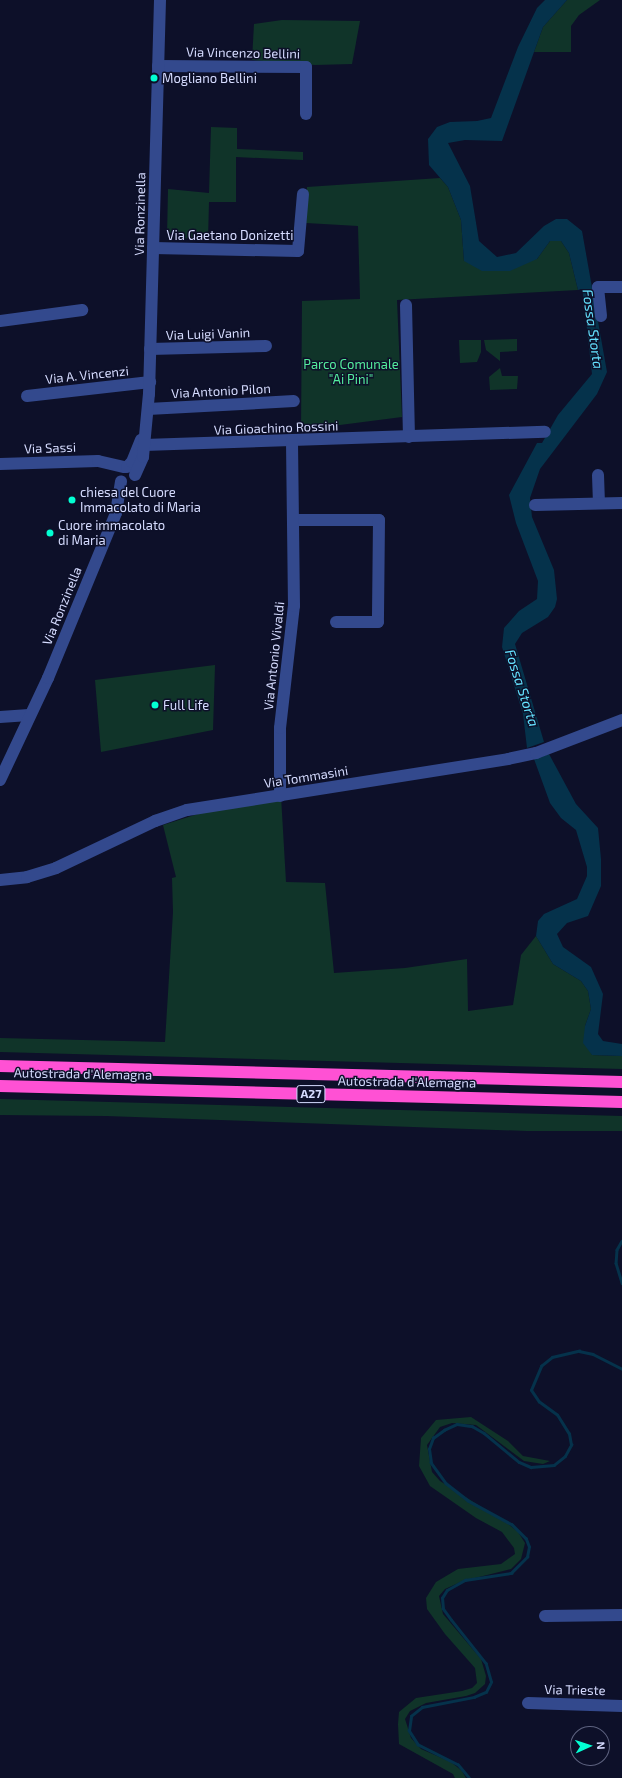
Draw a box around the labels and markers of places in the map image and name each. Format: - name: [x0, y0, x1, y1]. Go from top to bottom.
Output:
- place label: Mogliano Bellini: [162, 70, 257, 86]
- marker: Mogliano Bellini: [149, 73, 159, 83]
- place label: chiesa del Cuore Immacolato di Maria: [80, 485, 201, 516]
- marker: chiesa del Cuore Immacolato di Maria: [67, 495, 77, 505]
- place label: Cuore immacolato di Maria: [58, 518, 165, 549]
- marker: Cuore immacolato di Maria: [45, 528, 55, 538]
- place label: Full Life: [163, 697, 210, 713]
- marker: Full Life: [150, 700, 160, 710]

